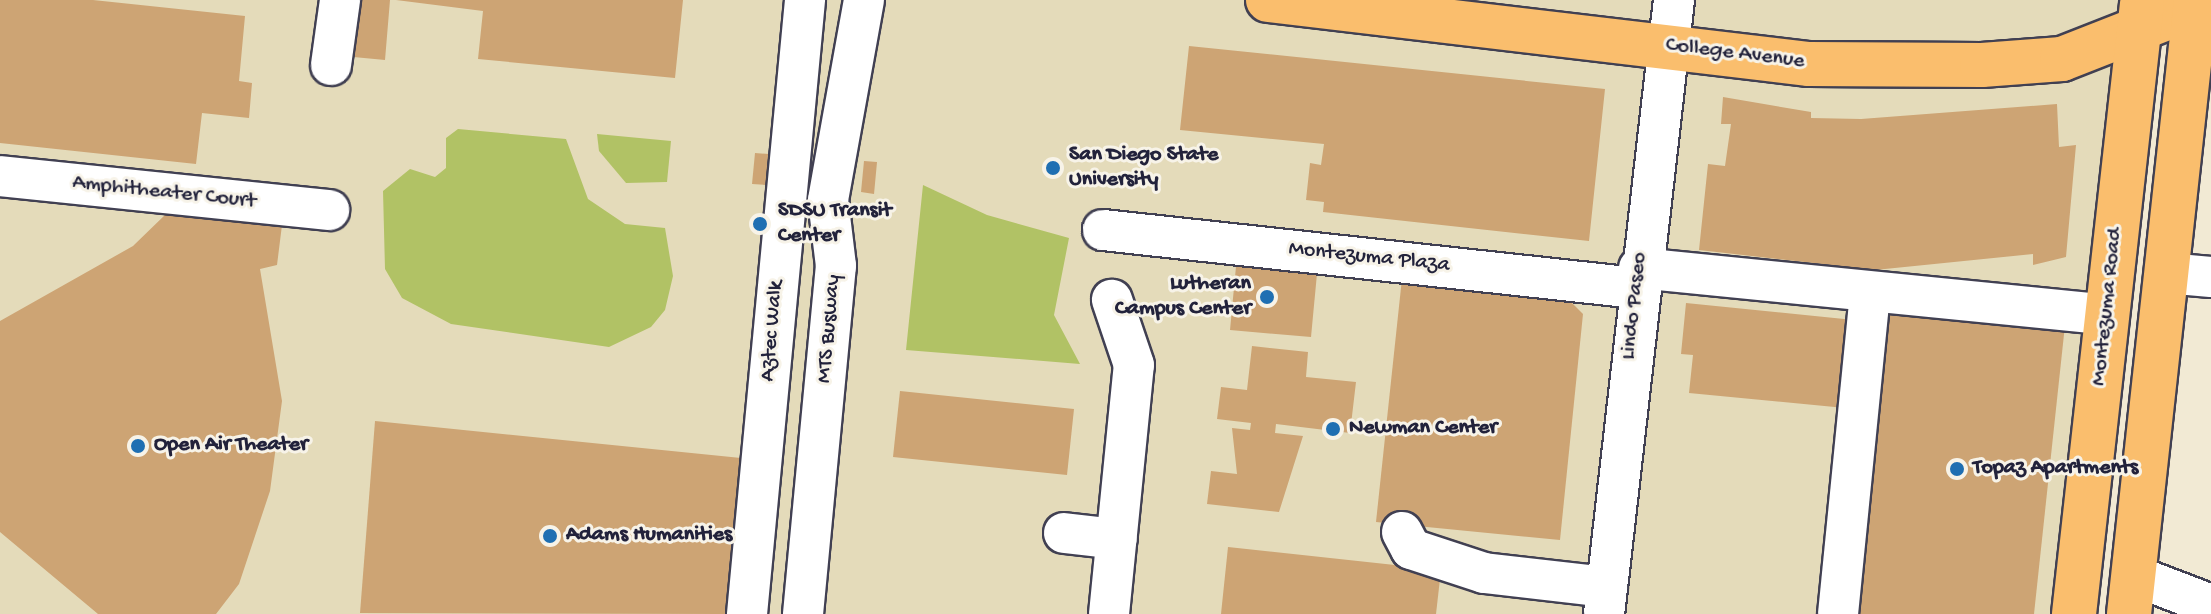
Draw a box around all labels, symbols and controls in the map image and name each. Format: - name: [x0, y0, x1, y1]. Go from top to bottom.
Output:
- street label: College Avenue: [1664, 32, 1806, 76]
- place label: San Diego State University: [1069, 142, 1218, 194]
- marker: San Diego State University: [1044, 159, 1062, 177]
- street label: Amphitheater Court: [71, 170, 257, 216]
- place label: SDSU Transit Center: [778, 198, 891, 250]
- marker: SDSU Transit Center: [749, 213, 771, 235]
- street label: Montezuma Road: [2087, 227, 2129, 387]
- street label: Montezuma Plaza: [1287, 236, 1451, 280]
- street label: Lindo Paseo: [1616, 251, 1654, 361]
- place label: Lutheran Campus Center: [1115, 271, 1251, 322]
- street label: MTS Busway: [812, 274, 848, 384]
- street label: Aztec Walk: [755, 279, 791, 383]
- marker: Lutheran Campus Center: [1258, 288, 1276, 306]
- place label: Newman Center: [1349, 416, 1497, 442]
- marker: Newman Center: [1324, 420, 1342, 438]
- place label: Open Air Theater: [154, 433, 308, 459]
- marker: Open Air Theater: [129, 437, 147, 455]
- place label: Topaz Apartments: [1973, 456, 2138, 482]
- marker: Topaz Apartments: [1948, 460, 1966, 478]
- place label: Adams Humanities: [566, 523, 732, 549]
- marker: Adams Humanities: [541, 527, 559, 545]

